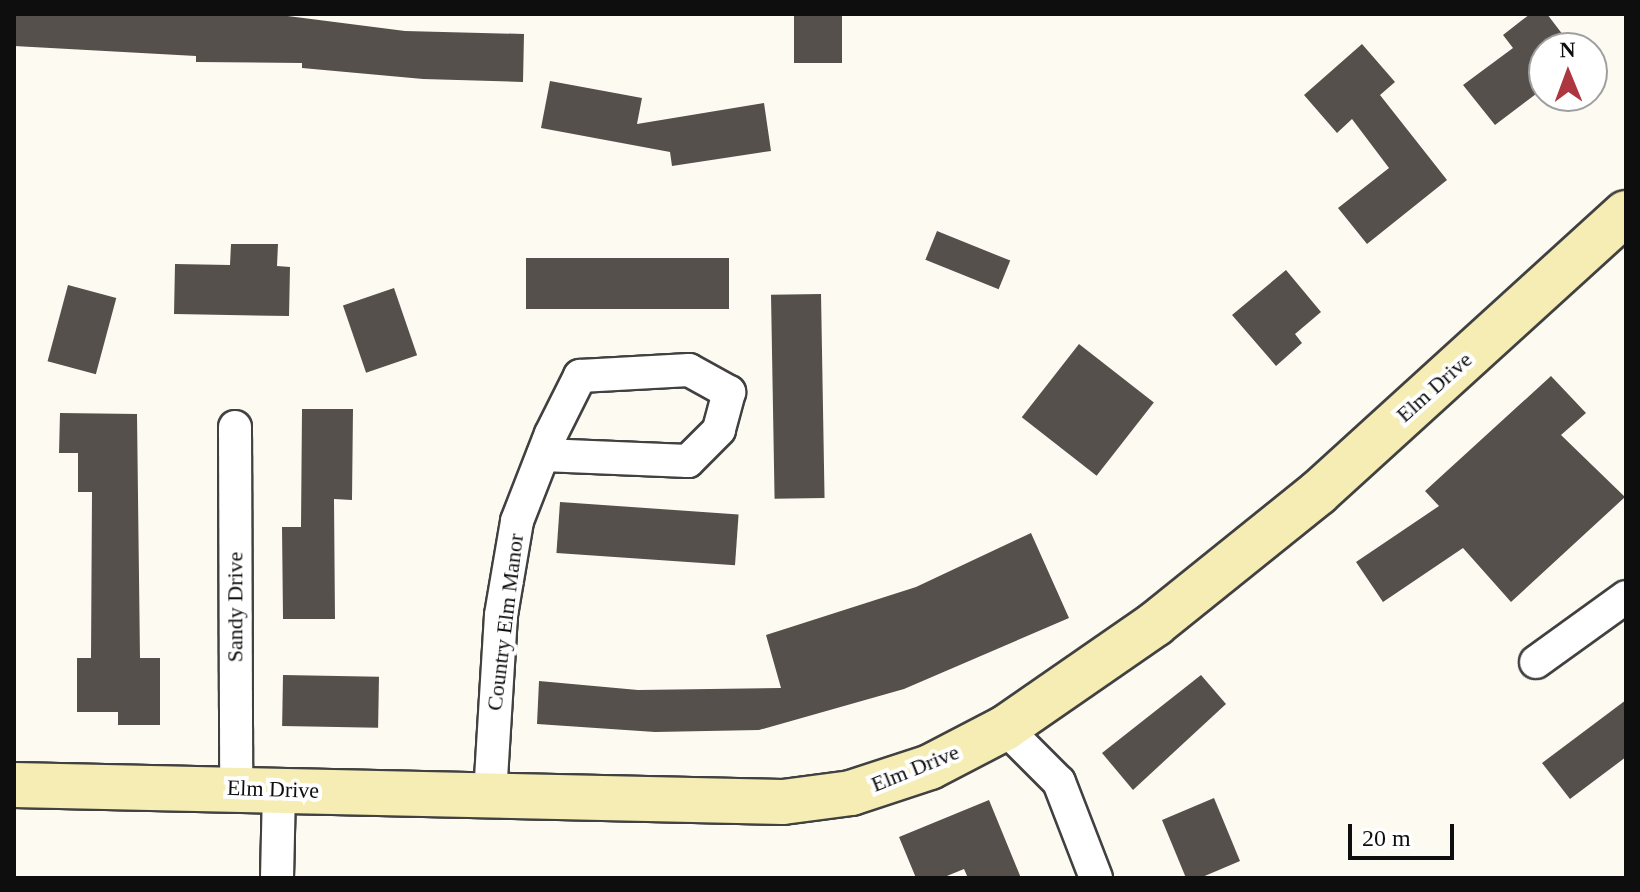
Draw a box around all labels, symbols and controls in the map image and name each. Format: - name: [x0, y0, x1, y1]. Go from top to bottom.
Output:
- north arrow: [1528, 32, 1608, 112]
- text: N: [1559, 37, 1576, 62]
- street label: Elm Drive: [1391, 346, 1477, 428]
- street label: Country Elm Manor: [481, 532, 529, 712]
- street label: Sandy Drive: [222, 552, 248, 662]
- street label: Elm Drive: [867, 738, 963, 798]
- street label: Elm Drive: [226, 774, 320, 804]
- scale bar: [1352, 808, 1458, 858]
- text: 20 m: [1362, 825, 1411, 851]

